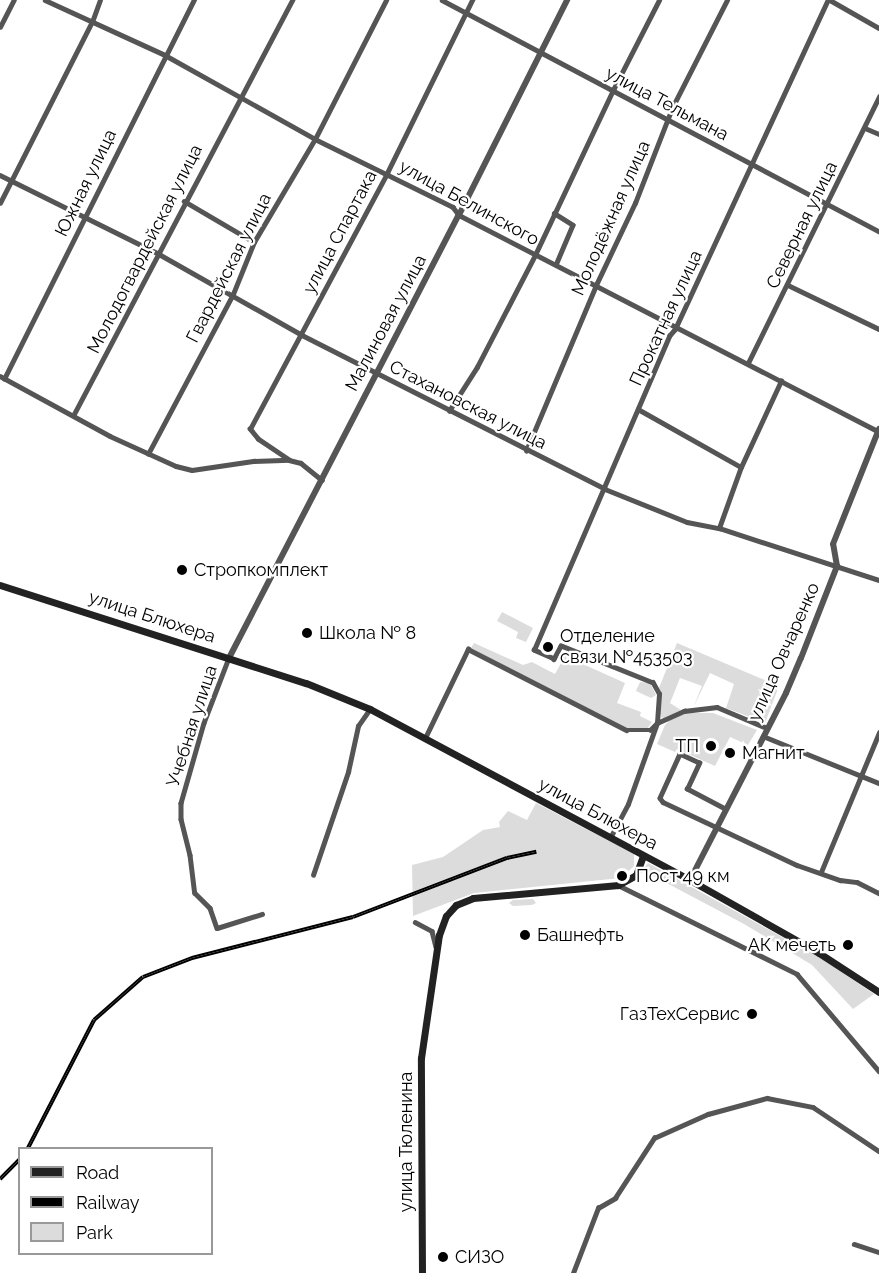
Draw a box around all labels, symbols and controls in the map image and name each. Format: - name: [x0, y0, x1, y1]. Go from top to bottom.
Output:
- street label: улица Тельмана: [602, 62, 732, 146]
- street label: Южная улица: [51, 126, 121, 240]
- street label: Молодёжная улица: [567, 137, 655, 299]
- street label: Молодогвардейская улица: [83, 141, 207, 357]
- street label: улица Белинского: [395, 156, 543, 250]
- street label: Северная улица: [762, 158, 842, 292]
- street label: улица Спартака: [298, 167, 382, 297]
- street label: Гвардейская улица: [182, 189, 276, 347]
- street label: Прокатная улица: [625, 247, 707, 389]
- street label: Малиновая улица: [341, 251, 431, 395]
- street label: Стахановская улица: [386, 356, 550, 454]
- place label: Стропкомплект: [194, 559, 328, 581]
- marker: Стропкомплект: [175, 563, 189, 577]
- street label: улица Овчаренко: [744, 579, 824, 725]
- street label: улица Блюхера: [86, 586, 218, 648]
- place label: Школа № 8: [319, 622, 416, 644]
- marker: Школа № 8: [300, 626, 314, 640]
- place label: Отделение связи №453503: [560, 626, 693, 668]
- marker: Отделение связи №453503: [541, 640, 555, 654]
- street label: Учебная улица: [162, 662, 222, 790]
- place label: ТП: [675, 735, 699, 757]
- marker: ТП: [704, 739, 718, 753]
- place label: Магнит: [742, 742, 805, 764]
- marker: Магнит: [723, 746, 737, 760]
- street label: улица Блюхера: [535, 773, 661, 855]
- place label: Пост 49 км: [636, 865, 730, 887]
- marker: Пост 49 км: [613, 867, 631, 885]
- place label: Башнефть: [537, 924, 624, 946]
- marker: Башнефть: [518, 928, 532, 942]
- place label: АК мечеть: [747, 934, 836, 956]
- marker: АК мечеть: [841, 938, 855, 952]
- place label: ГазТехСервис: [620, 1003, 740, 1025]
- marker: ГазТехСервис: [745, 1007, 759, 1021]
- street label: улица Тюленина: [395, 1071, 417, 1213]
- legend: [18, 1147, 213, 1255]
- text: Road: [76, 1162, 119, 1183]
- text: Railway: [76, 1192, 140, 1213]
- text: Park: [76, 1222, 113, 1243]
- place label: СИЗО: [455, 1246, 504, 1268]
- marker: СИЗО: [436, 1250, 450, 1264]

